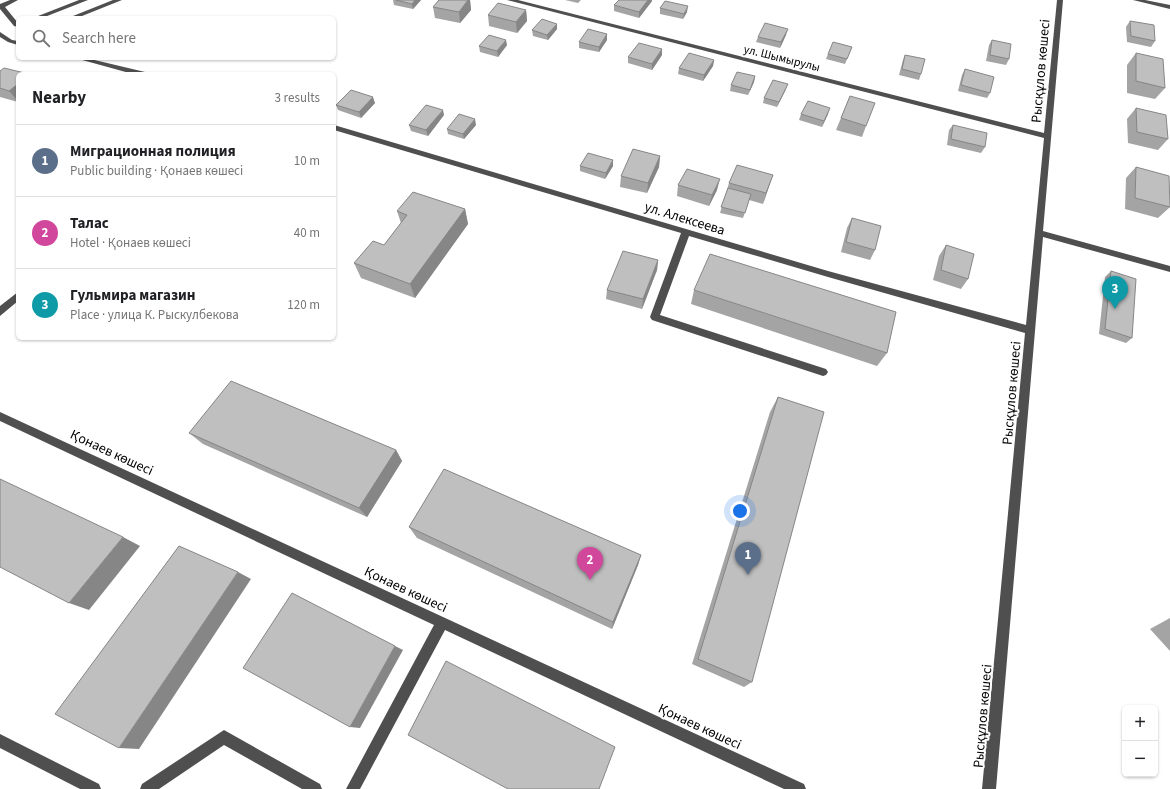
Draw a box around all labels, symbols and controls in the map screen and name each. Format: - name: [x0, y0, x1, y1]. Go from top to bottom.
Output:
- search box: [16, 16, 336, 60]
- street label: Рысқұлов көшесі: [1026, 18, 1056, 124]
- icon: search: [30, 27, 52, 49]
- text: Search here: [62, 28, 136, 49]
- street label: ул. Шымырулы: [742, 41, 822, 76]
- text: Nearby: [32, 86, 86, 110]
- text: 3 results: [275, 89, 320, 107]
- text: Миграционная полиция: [70, 141, 236, 162]
- text: 1: [42, 152, 48, 170]
- text: 10 m: [294, 152, 320, 170]
- text: Public building · Қонаев көшесі: [70, 162, 243, 180]
- street label: ул. Алексеева: [642, 197, 727, 241]
- text: Талас: [70, 213, 109, 234]
- text: 2: [42, 224, 48, 242]
- text: 40 m: [294, 224, 320, 242]
- text: Hotel · Қонаев көшесі: [70, 234, 191, 252]
- pin: 3: [1102, 276, 1128, 309]
- text: Гульмира магазин: [70, 285, 196, 306]
- text: 3: [42, 296, 48, 314]
- text: 120 m: [287, 296, 320, 314]
- text: Place · улица К. Рыскулбекова: [70, 306, 239, 324]
- street label: Рысқұлов көшесі: [997, 340, 1027, 446]
- street label: Қонаев көшесі: [67, 425, 156, 481]
- your location: [730, 501, 750, 521]
- pin: 1: [735, 542, 761, 575]
- pin: 2: [577, 547, 603, 580]
- street label: Қонаев көшесі: [361, 562, 450, 618]
- street label: Рысқұлов көшесі: [968, 663, 998, 769]
- street label: Қонаев көшесі: [655, 699, 744, 755]
- map controls: [1122, 705, 1158, 777]
- button: +: [1122, 705, 1158, 741]
- button: −: [1122, 741, 1158, 777]

